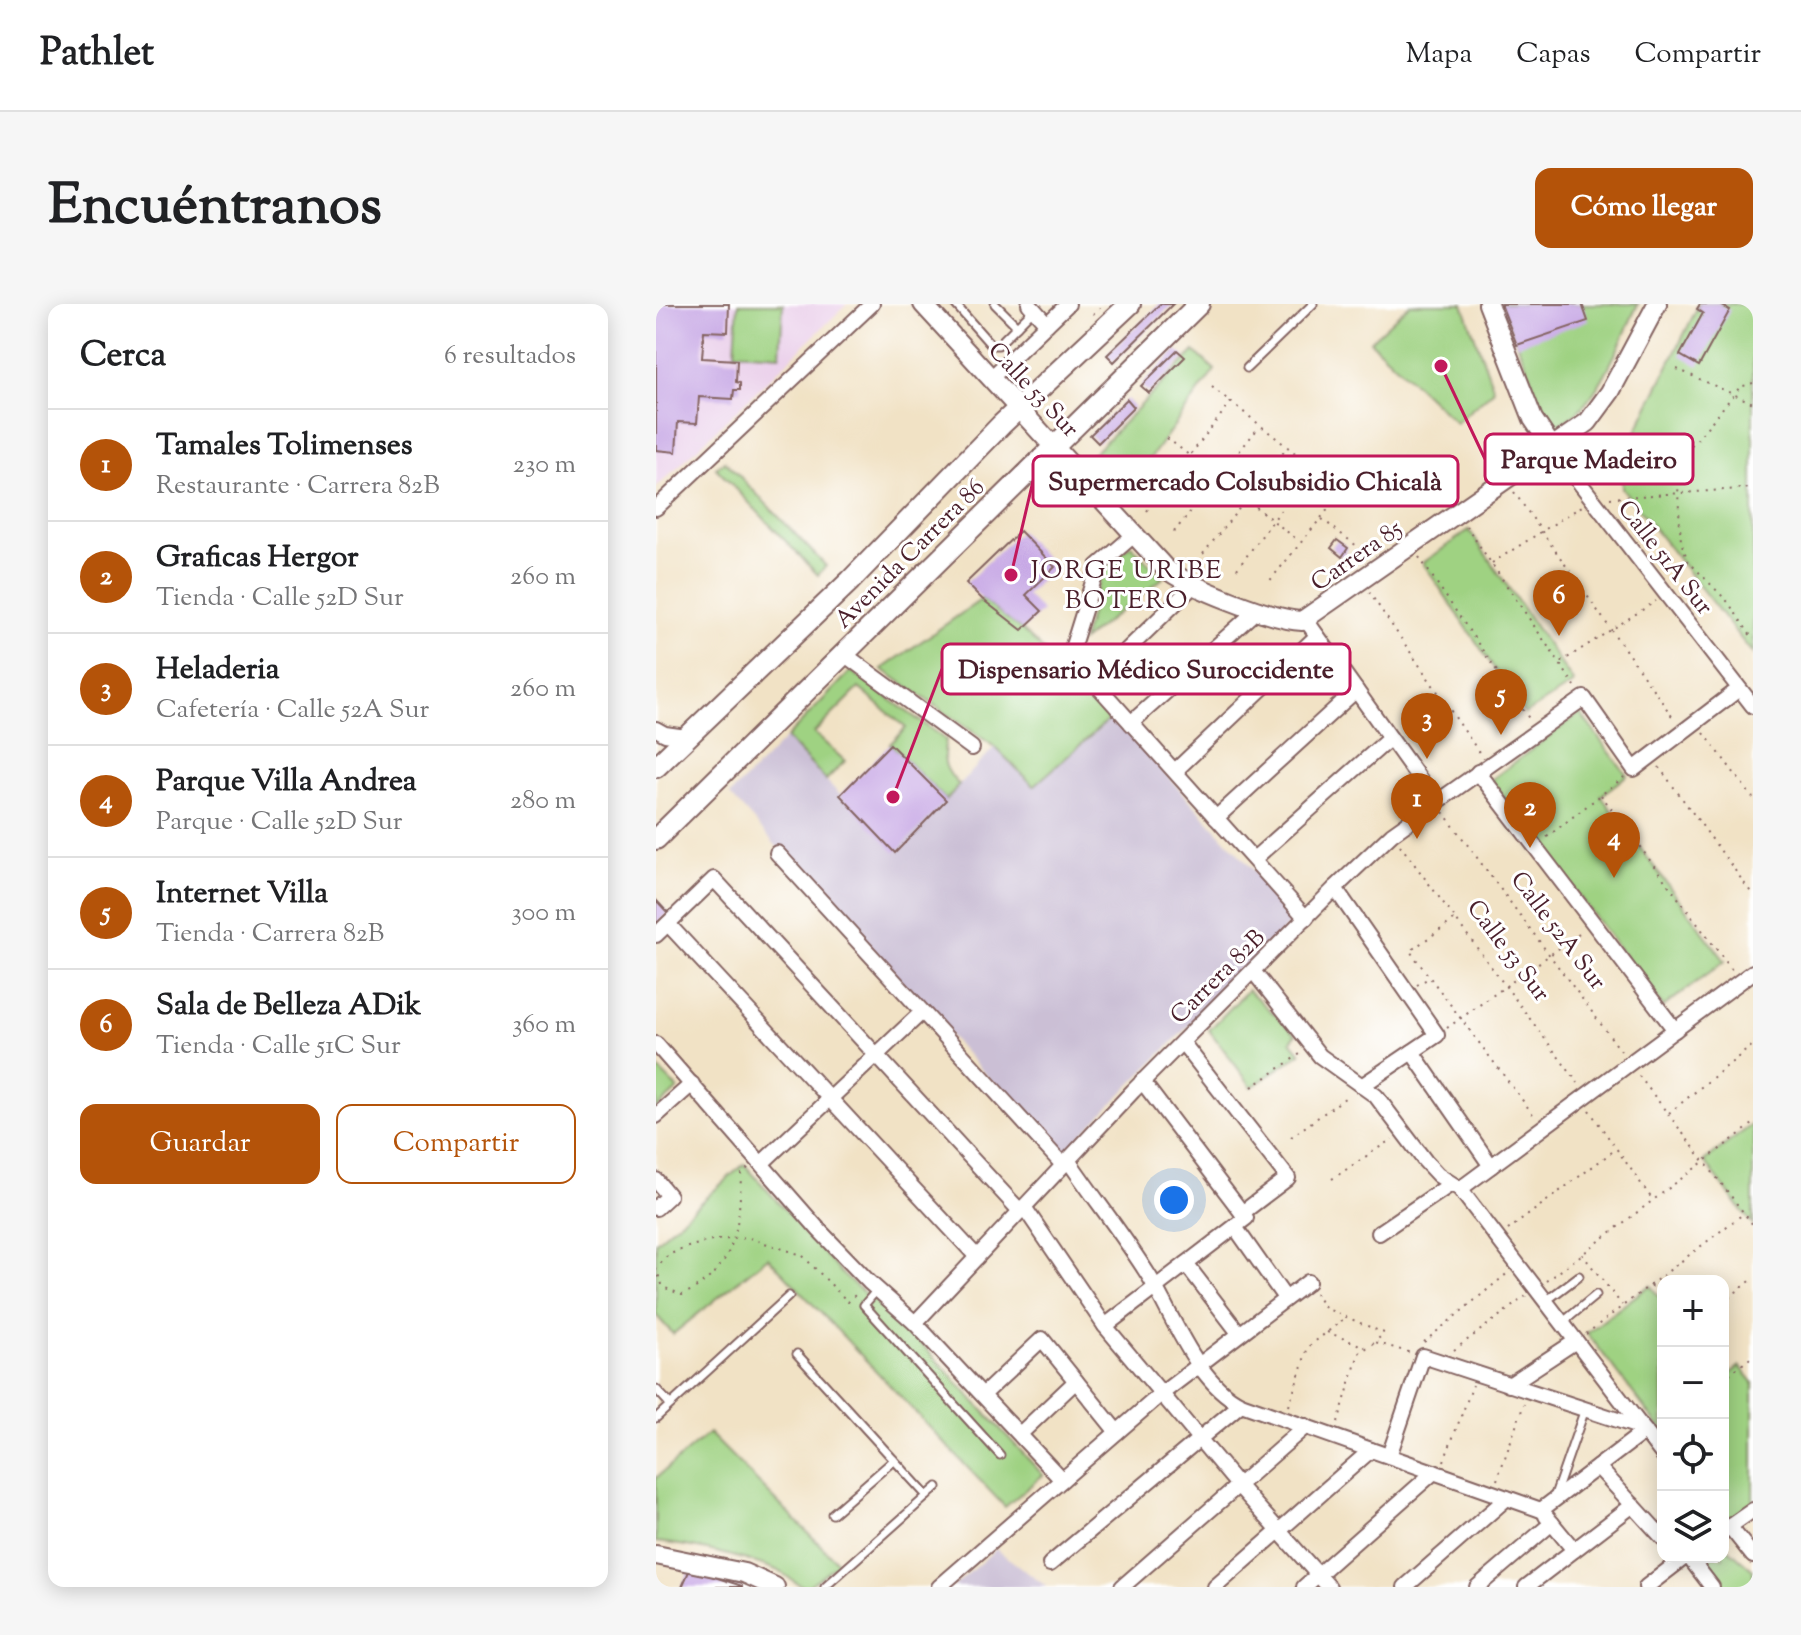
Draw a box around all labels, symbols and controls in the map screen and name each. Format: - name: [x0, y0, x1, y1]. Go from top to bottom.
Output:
- text: Pathlet: [40, 28, 154, 82]
- text: Mapa: [1406, 35, 1472, 75]
- text: Capas: [1516, 35, 1591, 75]
- text: Compartir: [1635, 35, 1761, 75]
- text: Encuéntranos: [48, 168, 382, 249]
- button: Cómo llegar: [1535, 168, 1753, 248]
- text: Cerca: [80, 332, 166, 381]
- street label: Calle 53 Sur: [979, 335, 1086, 446]
- text: 6 resultados: [444, 338, 576, 375]
- text: Tamales Tolimenses: [156, 425, 413, 468]
- callout: Parque Madeiro: [1485, 434, 1693, 484]
- text: Parque Madeiro: [1501, 443, 1677, 480]
- text: 1: [102, 447, 110, 484]
- text: 230 m: [513, 447, 576, 484]
- callout: Supermercado Colsubsidio Chicalà: [1033, 456, 1458, 506]
- text: Supermercado Colsubsidio Chicalà: [1048, 465, 1442, 502]
- text: Restaurante · Carrera 82B: [156, 468, 440, 505]
- street label: Avenida Carrera 86: [828, 472, 993, 637]
- street label: Calle 51A Sur: [1609, 494, 1720, 623]
- street label: Carrera 85: [1305, 513, 1410, 600]
- text: Graficas Hergor: [156, 537, 359, 580]
- district label: JORGE URIBE BOTERO: [1029, 553, 1223, 620]
- text: 2: [100, 559, 112, 596]
- text: 260 m: [510, 559, 576, 596]
- pin: 6: [1533, 570, 1585, 636]
- text: Tienda · Calle 52D Sur: [156, 580, 404, 617]
- callout: Dispensario Médico Suroccidente: [942, 644, 1350, 694]
- text: Heladeria: [156, 649, 280, 692]
- text: Dispensario Médico Suroccidente: [958, 653, 1334, 690]
- pin: 5: [1475, 669, 1527, 735]
- text: 3: [101, 671, 111, 708]
- text: 260 m: [510, 671, 576, 708]
- text: Cafetería · Calle 52A Sur: [156, 692, 429, 729]
- pin: 3: [1401, 693, 1453, 759]
- text: Parque Villa Andrea: [156, 761, 417, 804]
- pin: 1: [1391, 773, 1443, 839]
- pin: 2: [1504, 782, 1556, 848]
- text: 4: [99, 783, 113, 820]
- text: 280 m: [510, 783, 576, 820]
- text: Parque · Calle 52D Sur: [156, 804, 403, 841]
- pin: 4: [1588, 812, 1640, 878]
- street label: Calle 52A Sur: [1501, 865, 1613, 998]
- text: Internet Villa: [156, 873, 328, 916]
- street label: Calle 53 Sur: [1458, 893, 1557, 1009]
- text: 5: [102, 895, 110, 932]
- text: 300 m: [511, 895, 576, 932]
- text: Tienda · Carrera 82B: [156, 916, 384, 953]
- street label: Carrera 82B: [1163, 922, 1274, 1033]
- text: Sala de Belleza ADik: [156, 985, 421, 1028]
- text: 6: [100, 1007, 112, 1044]
- text: 360 m: [512, 1007, 576, 1044]
- text: Tienda · Calle 51C Sur: [156, 1028, 401, 1065]
- button: Guardar: [80, 1104, 320, 1184]
- button: Compartir: [336, 1104, 576, 1184]
- your location: [1154, 1180, 1194, 1220]
- map controls: [1657, 1275, 1729, 1563]
- button: +: [1657, 1275, 1729, 1347]
- button: −: [1657, 1347, 1729, 1419]
- button: locate: [1657, 1419, 1729, 1491]
- button: layers: [1657, 1491, 1729, 1563]

